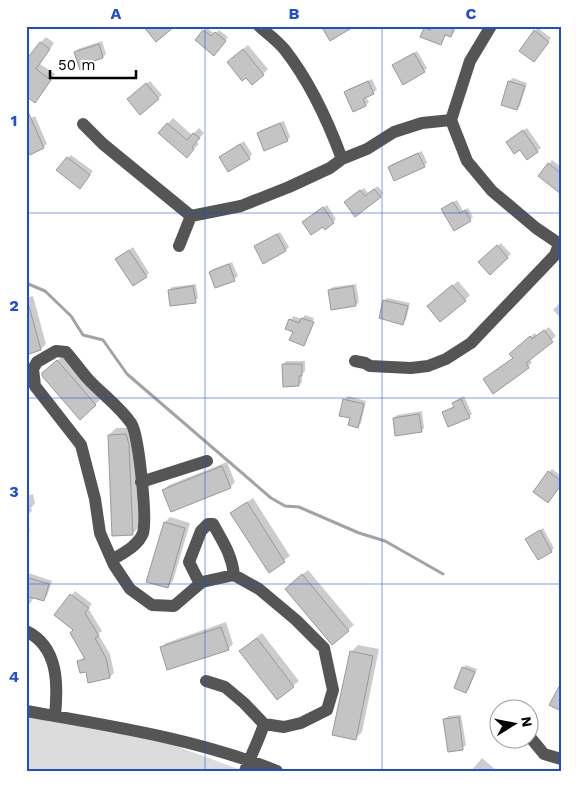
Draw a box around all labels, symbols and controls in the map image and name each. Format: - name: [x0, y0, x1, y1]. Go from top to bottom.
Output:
- text: A: [111, 4, 122, 23]
- text: B: [289, 4, 300, 23]
- text: C: [466, 4, 477, 23]
- scale bar: [50, 48, 136, 80]
- text: 50 m: [58, 56, 95, 74]
- text: 1: [11, 111, 17, 130]
- text: 2: [9, 296, 19, 315]
- text: 3: [9, 482, 19, 501]
- text: 4: [9, 667, 19, 686]
- north arrow: [490, 700, 540, 750]
- text: N: [518, 715, 536, 728]

